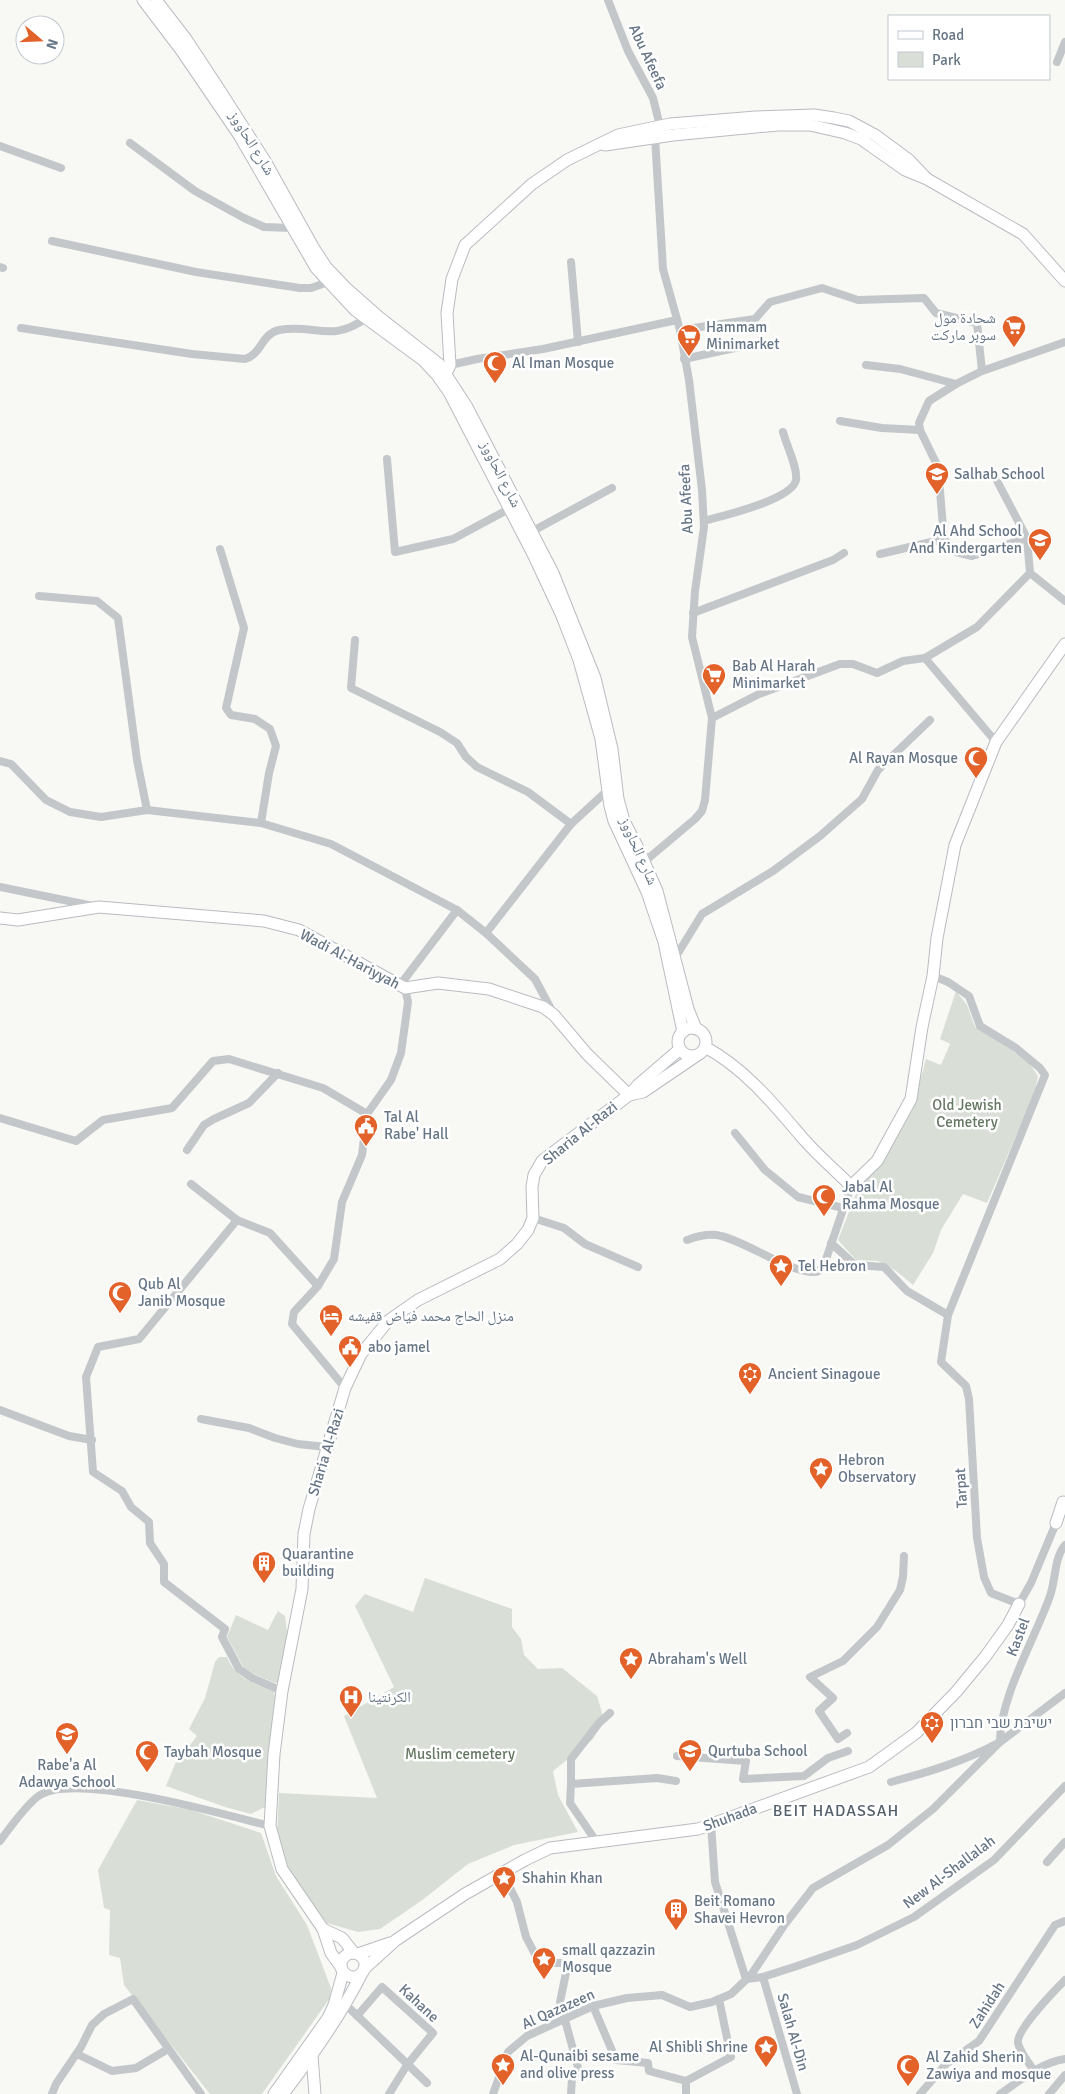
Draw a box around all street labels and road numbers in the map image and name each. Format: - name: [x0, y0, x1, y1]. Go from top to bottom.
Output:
- street label: Abu Afeefa: [625, 21, 671, 93]
- street label: شارع الحاووز: [224, 107, 279, 179]
- street label: شارع الحاووز: [475, 437, 525, 511]
- street label: Abu Afeefa: [675, 464, 697, 534]
- street label: شارع الحاووز: [615, 813, 662, 888]
- street label: Wadi Al-Hariyyah: [297, 925, 403, 993]
- street label: Sharia Al-Razi: [539, 1097, 621, 1169]
- street label: Sharia Al-Razi: [304, 1406, 348, 1498]
- street label: Tarpat: [951, 1468, 971, 1508]
- street label: Kastel: [1002, 1615, 1034, 1659]
- street label: Shuhada: [701, 1799, 759, 1835]
- street label: New Al-Shallalah: [899, 1831, 999, 1913]
- street label: Zahidah: [965, 1978, 1009, 2032]
- street label: Kahane: [395, 1980, 443, 2026]
- street label: Al Qazazeen: [519, 1985, 597, 2033]
- street label: Salah Al-Din: [773, 1991, 813, 2073]

